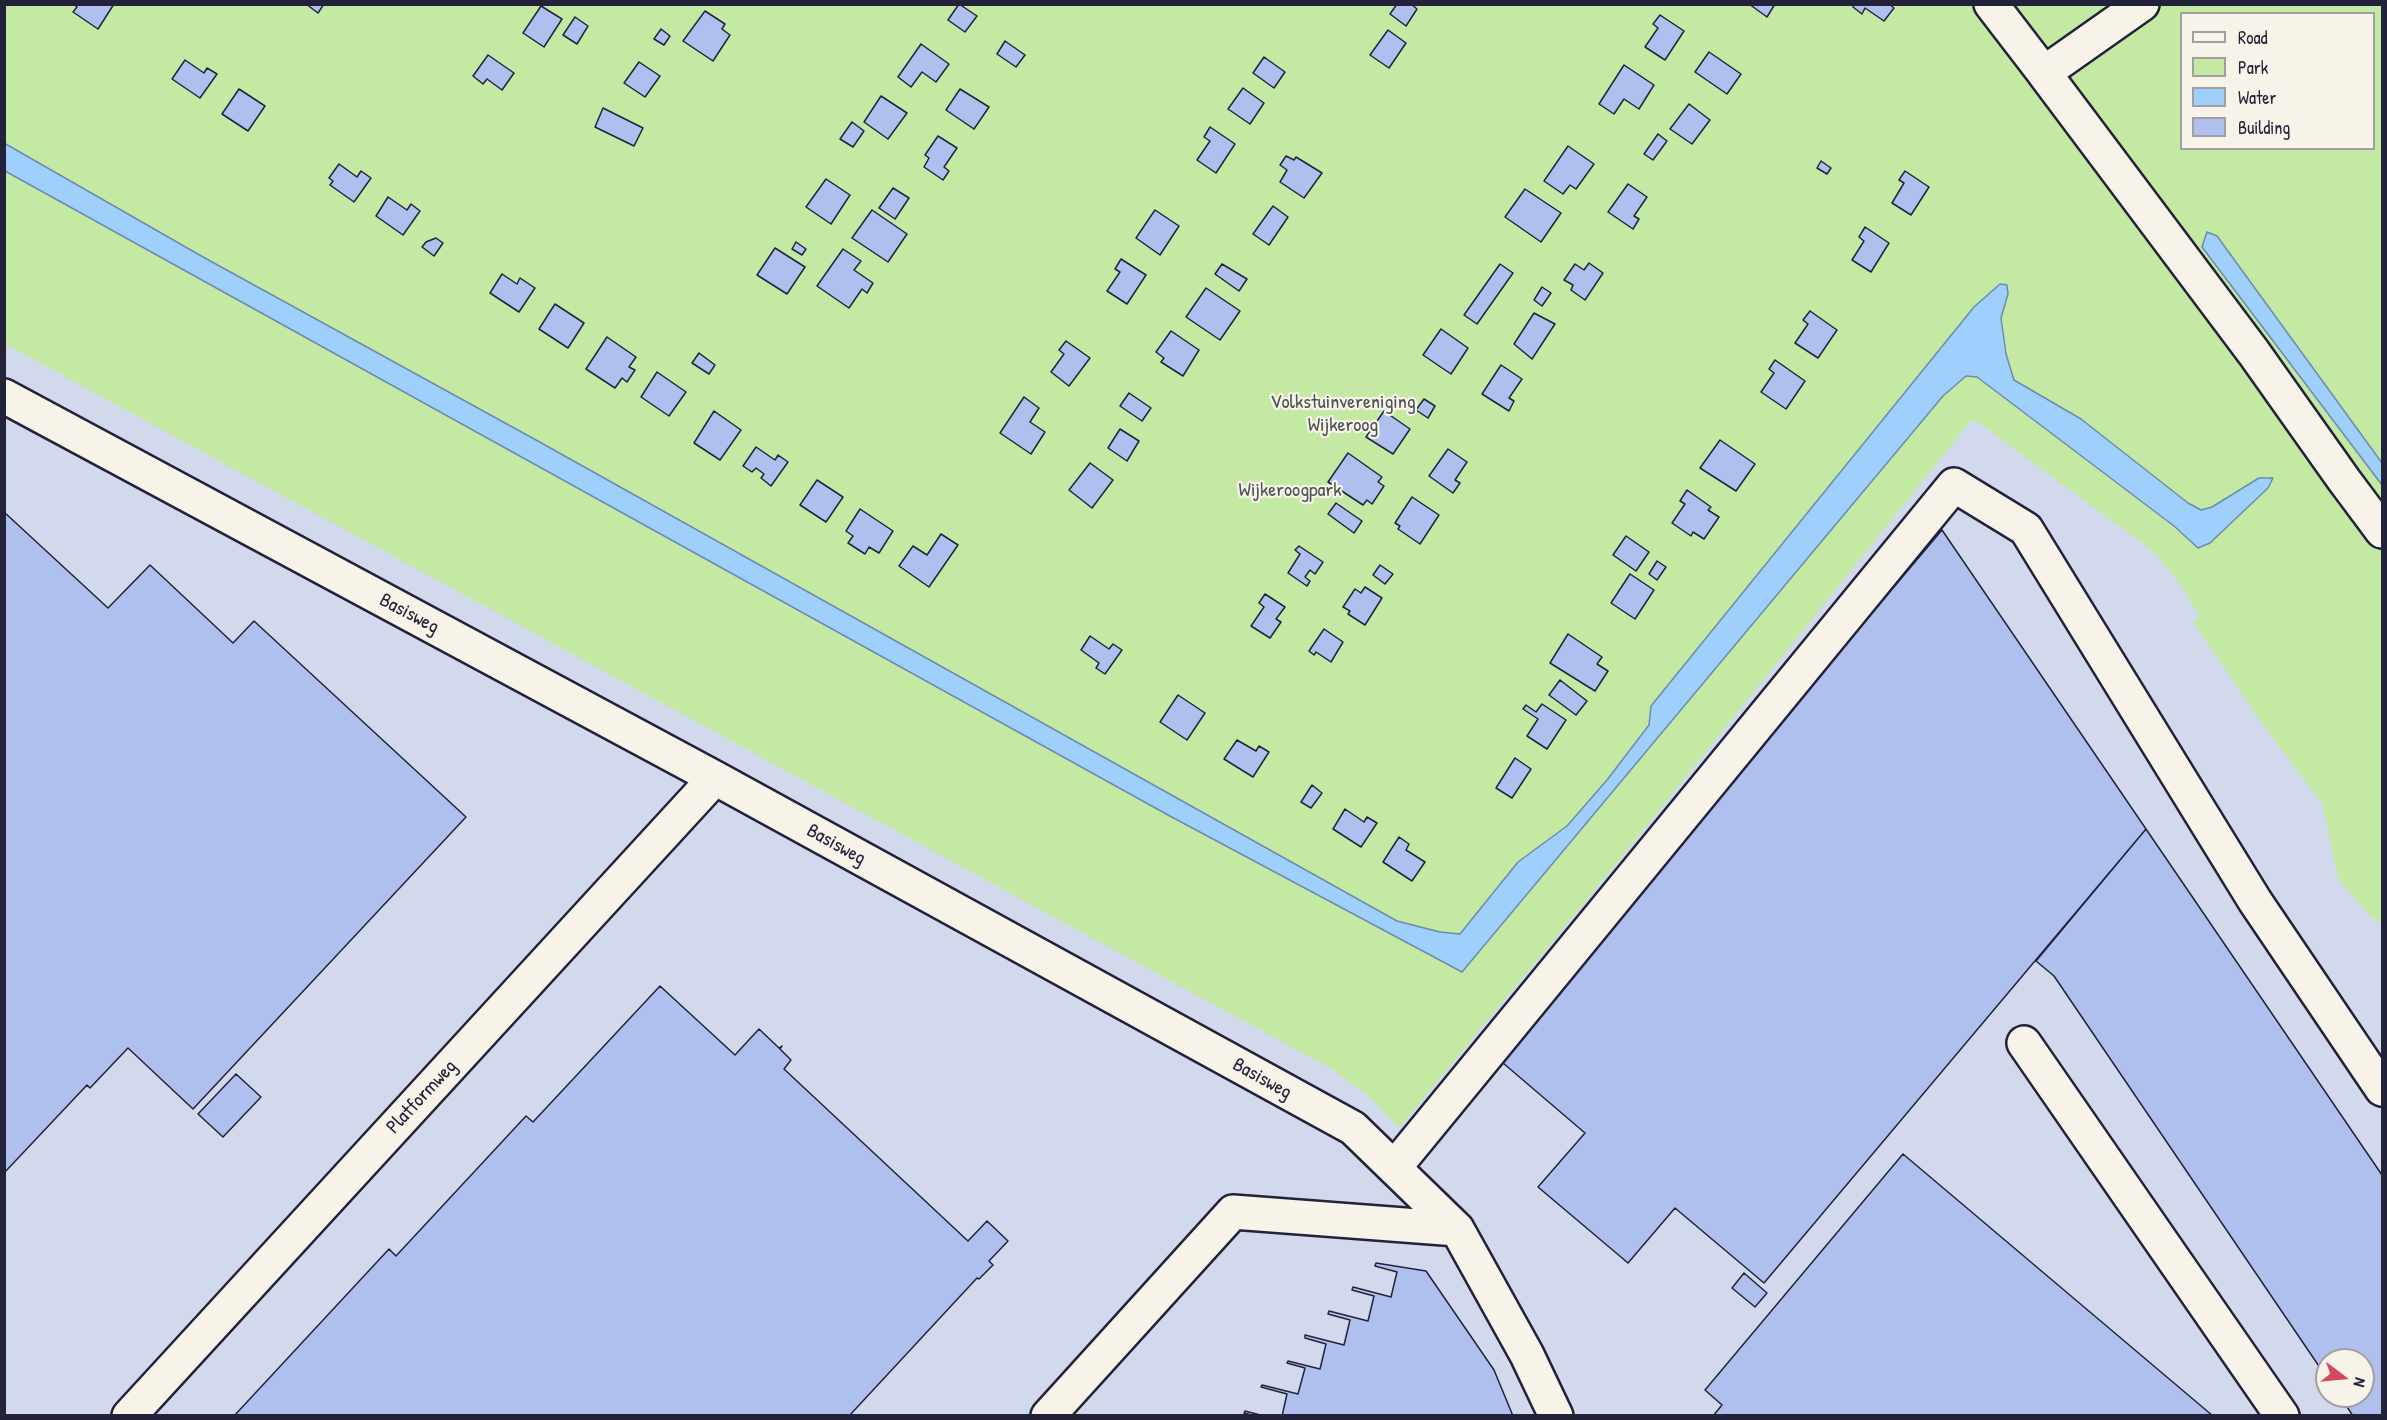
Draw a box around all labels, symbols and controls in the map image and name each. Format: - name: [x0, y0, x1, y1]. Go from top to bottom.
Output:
- legend: [2180, 12, 2375, 150]
- text: Road: [2238, 25, 2268, 50]
- text: Park: [2238, 55, 2268, 80]
- text: Water: [2238, 85, 2276, 110]
- text: Building: [2238, 115, 2290, 140]
- park label: Volkstuinvereniging Wijkeroog: [1270, 391, 1416, 438]
- park label: Wijkeroogpark: [1239, 479, 1341, 503]
- street label: Basisweg: [375, 588, 443, 640]
- street label: Basisweg: [802, 819, 870, 871]
- street label: Basisweg: [1228, 1053, 1296, 1105]
- street label: Platformweg: [382, 1055, 462, 1139]
- north arrow: [2315, 1348, 2375, 1408]
- text: N: [2349, 1375, 2372, 1390]

